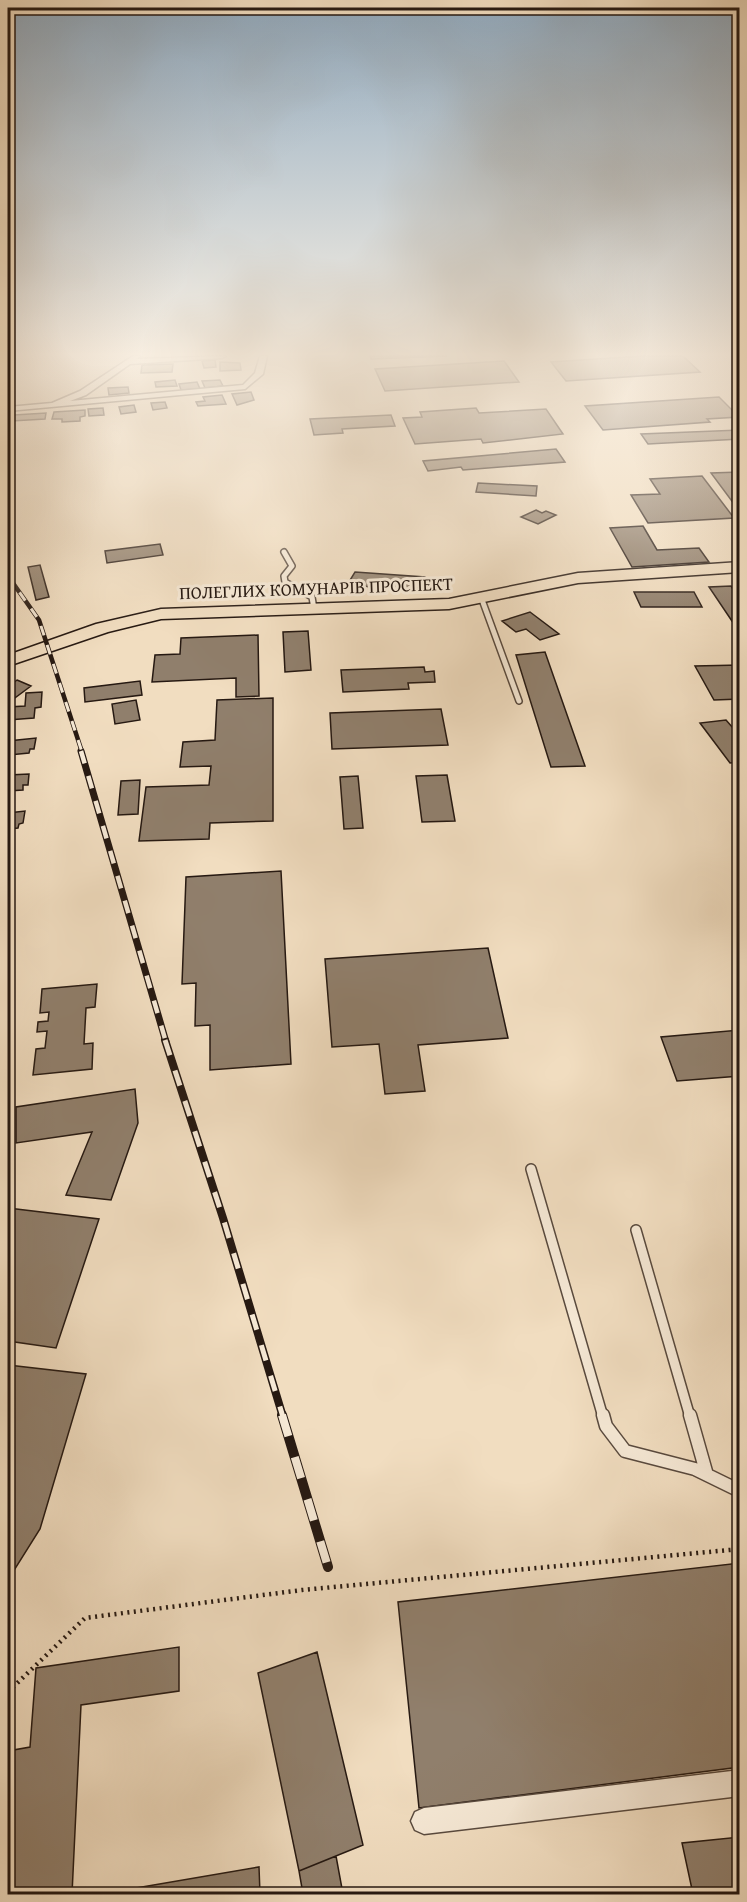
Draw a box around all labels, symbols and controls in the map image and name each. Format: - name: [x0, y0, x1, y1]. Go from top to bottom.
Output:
- street label: ПОЛЕГЛИХ КОМУНАРІВ ПРОСПЕКТ: [179, 570, 453, 606]

